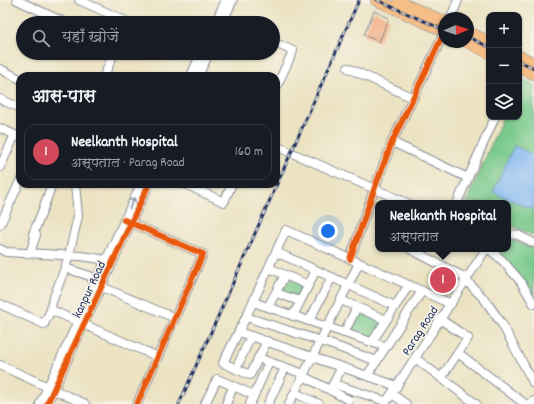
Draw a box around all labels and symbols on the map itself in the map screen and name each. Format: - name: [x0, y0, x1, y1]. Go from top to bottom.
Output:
- north arrow: [438, 12, 474, 48]
- one-way arrow: [129, 197, 136, 209]
- your location: [318, 221, 338, 241]
- street label: kanpur Road: [69, 258, 112, 322]
- pin: 1: [430, 265, 456, 295]
- street label: Parag Road: [398, 303, 444, 360]

